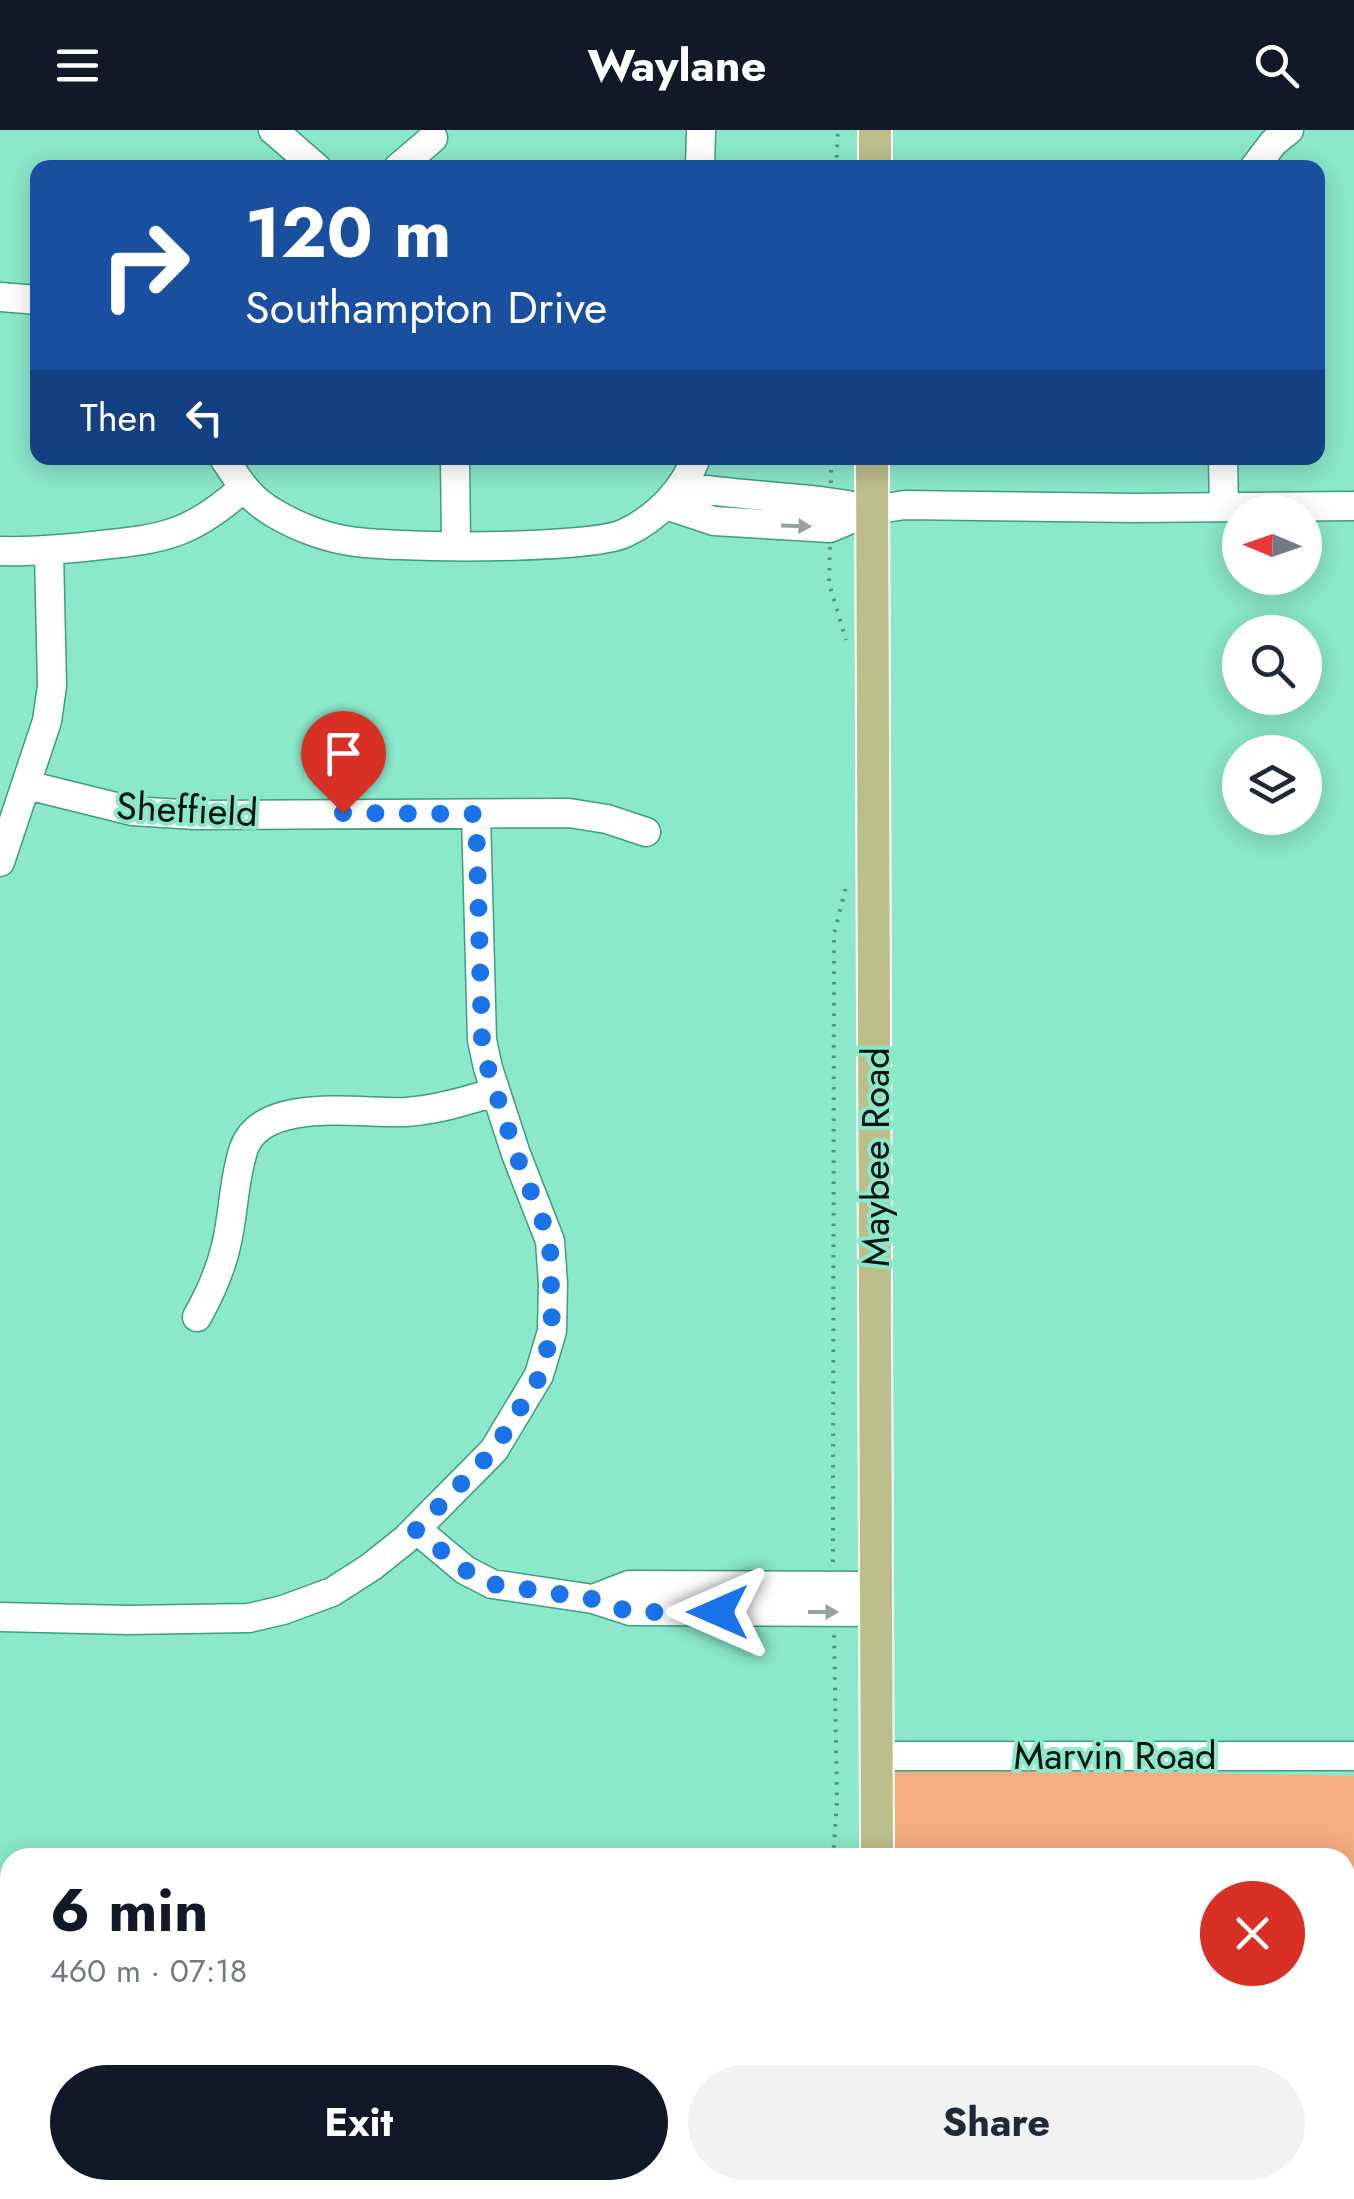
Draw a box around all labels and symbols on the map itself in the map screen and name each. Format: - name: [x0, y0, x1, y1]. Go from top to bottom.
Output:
- north arrow: [1222, 495, 1322, 595]
- one-way arrow: [780, 519, 812, 535]
- pin: [301, 711, 386, 814]
- street label: Sheffield: [115, 778, 259, 840]
- street label: Maybee Road: [848, 1047, 903, 1267]
- position arrow: [666, 1560, 770, 1664]
- one-way arrow: [808, 1604, 840, 1620]
- street label: Marvin Road: [1013, 1728, 1217, 1783]

